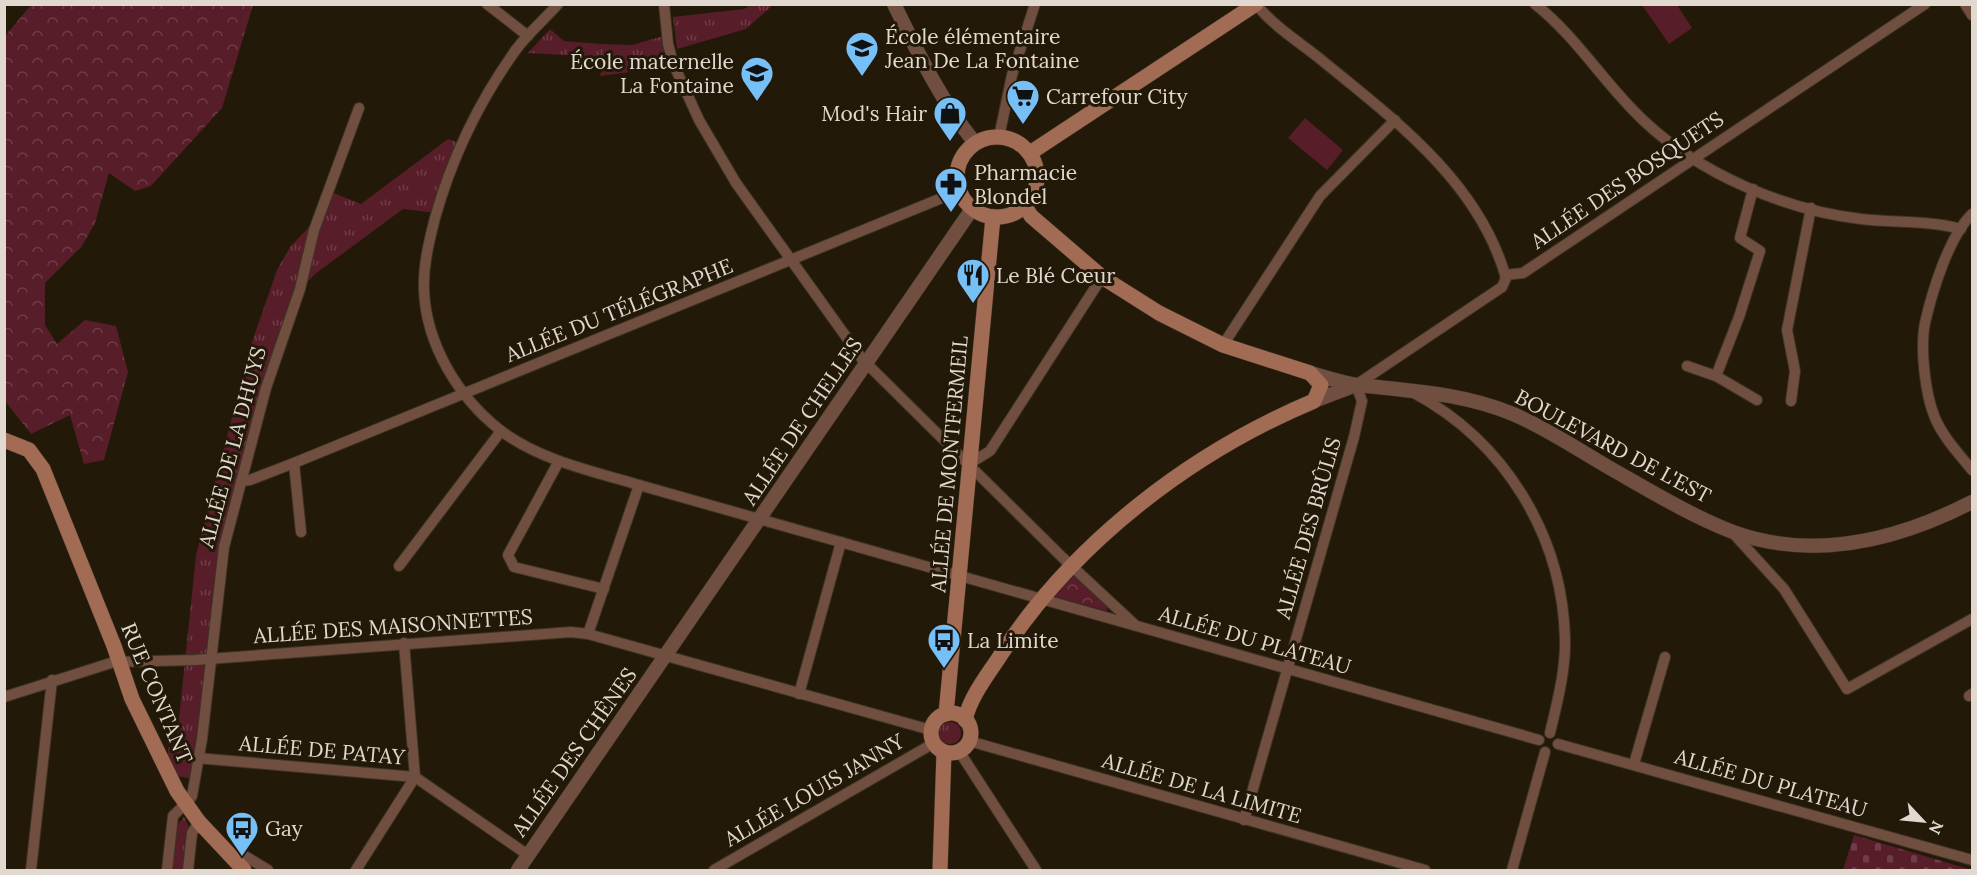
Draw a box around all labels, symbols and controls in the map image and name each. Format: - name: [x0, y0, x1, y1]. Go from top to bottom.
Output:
- place label: École élémentaire Jean De La Fontaine: [884, 23, 1080, 74]
- school or university icon: École élémentaire Jean De La Fontaine: [844, 30, 880, 77]
- place label: École maternelle La Fontaine: [570, 48, 734, 99]
- school or university icon: École maternelle La Fontaine: [739, 55, 775, 102]
- supermarket icon: Carrefour City: [1005, 78, 1041, 125]
- place label: Carrefour City: [1046, 83, 1188, 110]
- shop icon: Mod's Hair: [932, 95, 968, 142]
- place label: Mod's Hair: [821, 100, 927, 127]
- street label: ALLÉE DES BOSQUETS: [1524, 105, 1729, 255]
- place label: Pharmacie Blondel: [974, 159, 1077, 210]
- pharmacy icon: Pharmacie Blondel: [933, 166, 969, 213]
- street label: ALLÉE DU TÉLÉGRAPHE: [500, 252, 737, 368]
- restaurant icon: Le Blé Cœur: [955, 257, 991, 304]
- place label: Le Blé Cœur: [996, 262, 1115, 289]
- street label: ALLÉE DE CHELLES: [735, 332, 868, 511]
- street label: ALLÉE DE MONTFERMEIL: [924, 335, 974, 594]
- street label: ALLÉE DE LA DHUYS: [192, 343, 272, 551]
- street label: BOULEVARD DE L'EST: [1510, 383, 1716, 509]
- street label: ALLÉE DES BRÛLIS: [1269, 434, 1347, 623]
- street label: ALLÉE DU PLATEAU: [1155, 599, 1354, 680]
- street label: ALLÉE DES MAISONNETTES: [252, 603, 533, 649]
- street label: RUE CONTANT: [115, 619, 199, 767]
- bus stop icon: La Limite: [926, 622, 962, 669]
- place label: La Limite: [967, 627, 1059, 654]
- street label: ALLÉE DES CHÊNES: [505, 662, 642, 843]
- street label: ALLÉE LOUIS JANNY: [718, 727, 909, 853]
- street label: ALLÉE DE PATAY: [237, 729, 407, 771]
- street label: ALLÉE DU PLATEAU: [1671, 742, 1870, 823]
- street label: ALLÉE DE LA LIMITE: [1098, 746, 1305, 829]
- north arrow: [1893, 791, 1953, 851]
- bus stop icon: Gay: [224, 810, 260, 857]
- place label: Gay: [265, 815, 303, 842]
- text: N: [1925, 818, 1948, 838]

